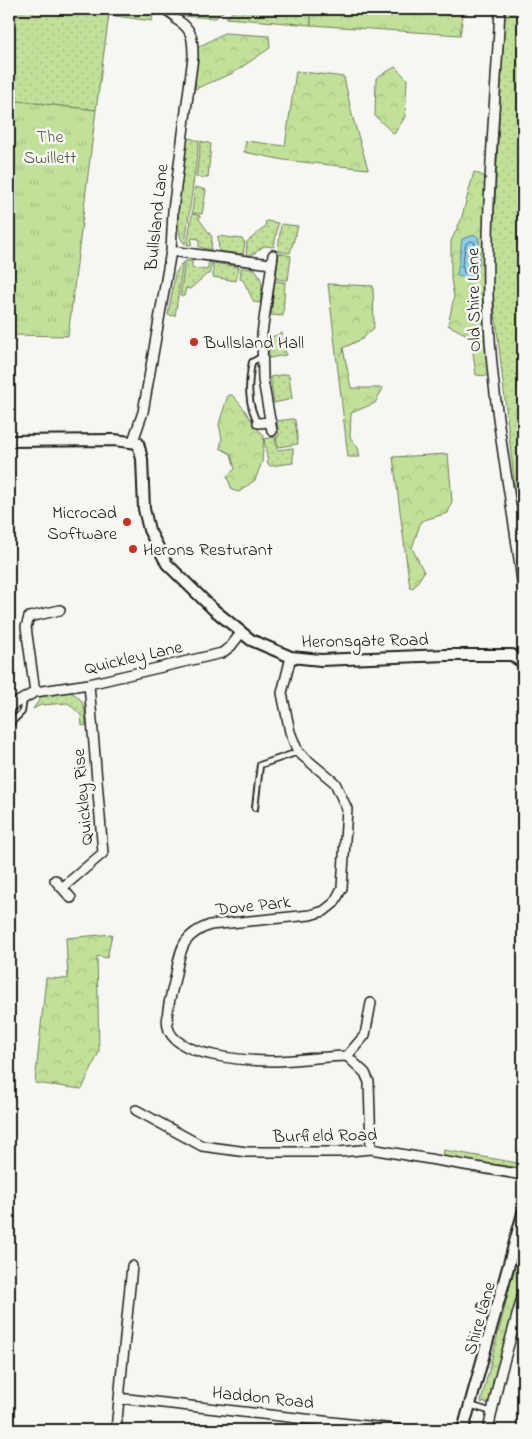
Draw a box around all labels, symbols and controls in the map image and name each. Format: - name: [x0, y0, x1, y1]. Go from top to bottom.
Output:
- park label: The Swillett: [24, 125, 76, 172]
- street label: Bullsland Lane: [139, 162, 177, 273]
- street label: Old Shire Lane: [461, 247, 489, 352]
- place label: Bullsland Hall: [203, 331, 304, 357]
- marker: Bullsland Hall: [188, 336, 200, 348]
- place label: Microcad Software: [47, 501, 118, 548]
- marker: Microcad Software: [121, 516, 133, 528]
- place label: Herons Resturant: [143, 538, 273, 564]
- marker: Herons Resturant: [127, 543, 139, 555]
- street label: Heronsgate Road: [301, 628, 429, 657]
- street label: Quickley Lane: [82, 635, 186, 683]
- street label: Quickley Rise: [67, 746, 101, 846]
- street label: Dove Park: [213, 890, 292, 924]
- street label: Burfield Road: [272, 1123, 377, 1151]
- street label: Shire Lane: [458, 1278, 504, 1358]
- street label: Haddon Road: [211, 1381, 315, 1417]

